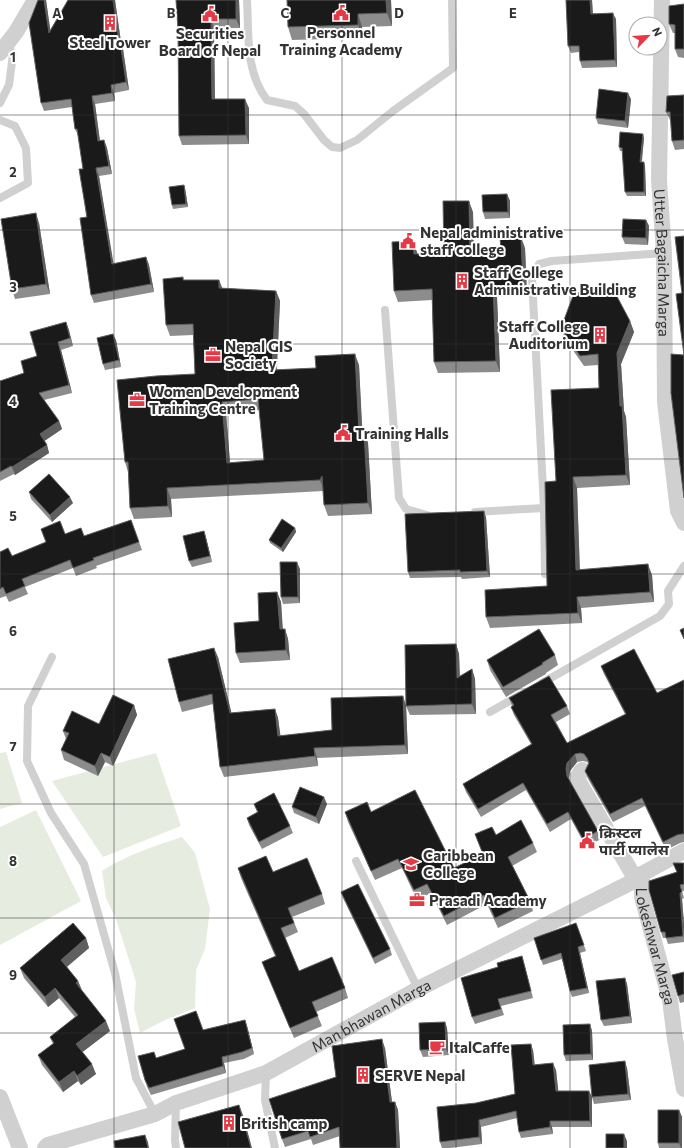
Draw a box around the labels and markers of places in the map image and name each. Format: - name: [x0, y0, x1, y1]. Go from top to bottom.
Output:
- public building icon: Personnel Training Academy: [332, 4, 350, 22]
- public building icon: Securities Board of Nepal: [201, 5, 219, 23]
- building icon: Steel Tower: [101, 14, 119, 32]
- place label: Personnel Training Academy: [280, 23, 403, 58]
- place label: Securities Board of Nepal: [159, 24, 261, 59]
- place label: Steel Tower: [69, 33, 151, 51]
- place label: Nepal administrative staff college: [420, 223, 563, 258]
- public building icon: Nepal administrative staff college: [399, 232, 417, 250]
- place label: Staff College Administrative Building: [474, 263, 636, 298]
- building icon: Staff College Administrative Building: [453, 272, 471, 290]
- place label: Staff College Auditorium: [499, 317, 588, 352]
- building icon: Staff College Auditorium: [591, 326, 609, 344]
- place label: Nepal GIS Society: [225, 337, 293, 372]
- office icon: Nepal GIS Society: [204, 346, 222, 364]
- place label: Women Development Training Centre: [149, 382, 297, 417]
- office icon: Women Development Training Centre: [128, 391, 146, 409]
- public building icon: Training Halls: [334, 424, 352, 442]
- place label: Training Halls: [355, 424, 449, 442]
- place label: क्रिस्टल पार्टी प्यालेस: [599, 823, 670, 858]
- public building icon: क्रिस्टल पार्टी प्यालेस: [578, 832, 596, 850]
- place label: Caribbean College: [423, 846, 494, 881]
- school or university icon: Caribbean College: [402, 855, 420, 873]
- office icon: Prasadi Academy: [408, 891, 426, 909]
- place label: Prasadi Academy: [429, 891, 548, 909]
- cafe icon: ItalCaffe: [428, 1038, 446, 1056]
- place label: ItalCaffe: [449, 1038, 510, 1056]
- building icon: SERVE Nepal: [354, 1066, 372, 1084]
- place label: SERVE Nepal: [375, 1066, 465, 1084]
- building icon: British camp: [220, 1114, 238, 1132]
- place label: British camp: [241, 1114, 328, 1132]

